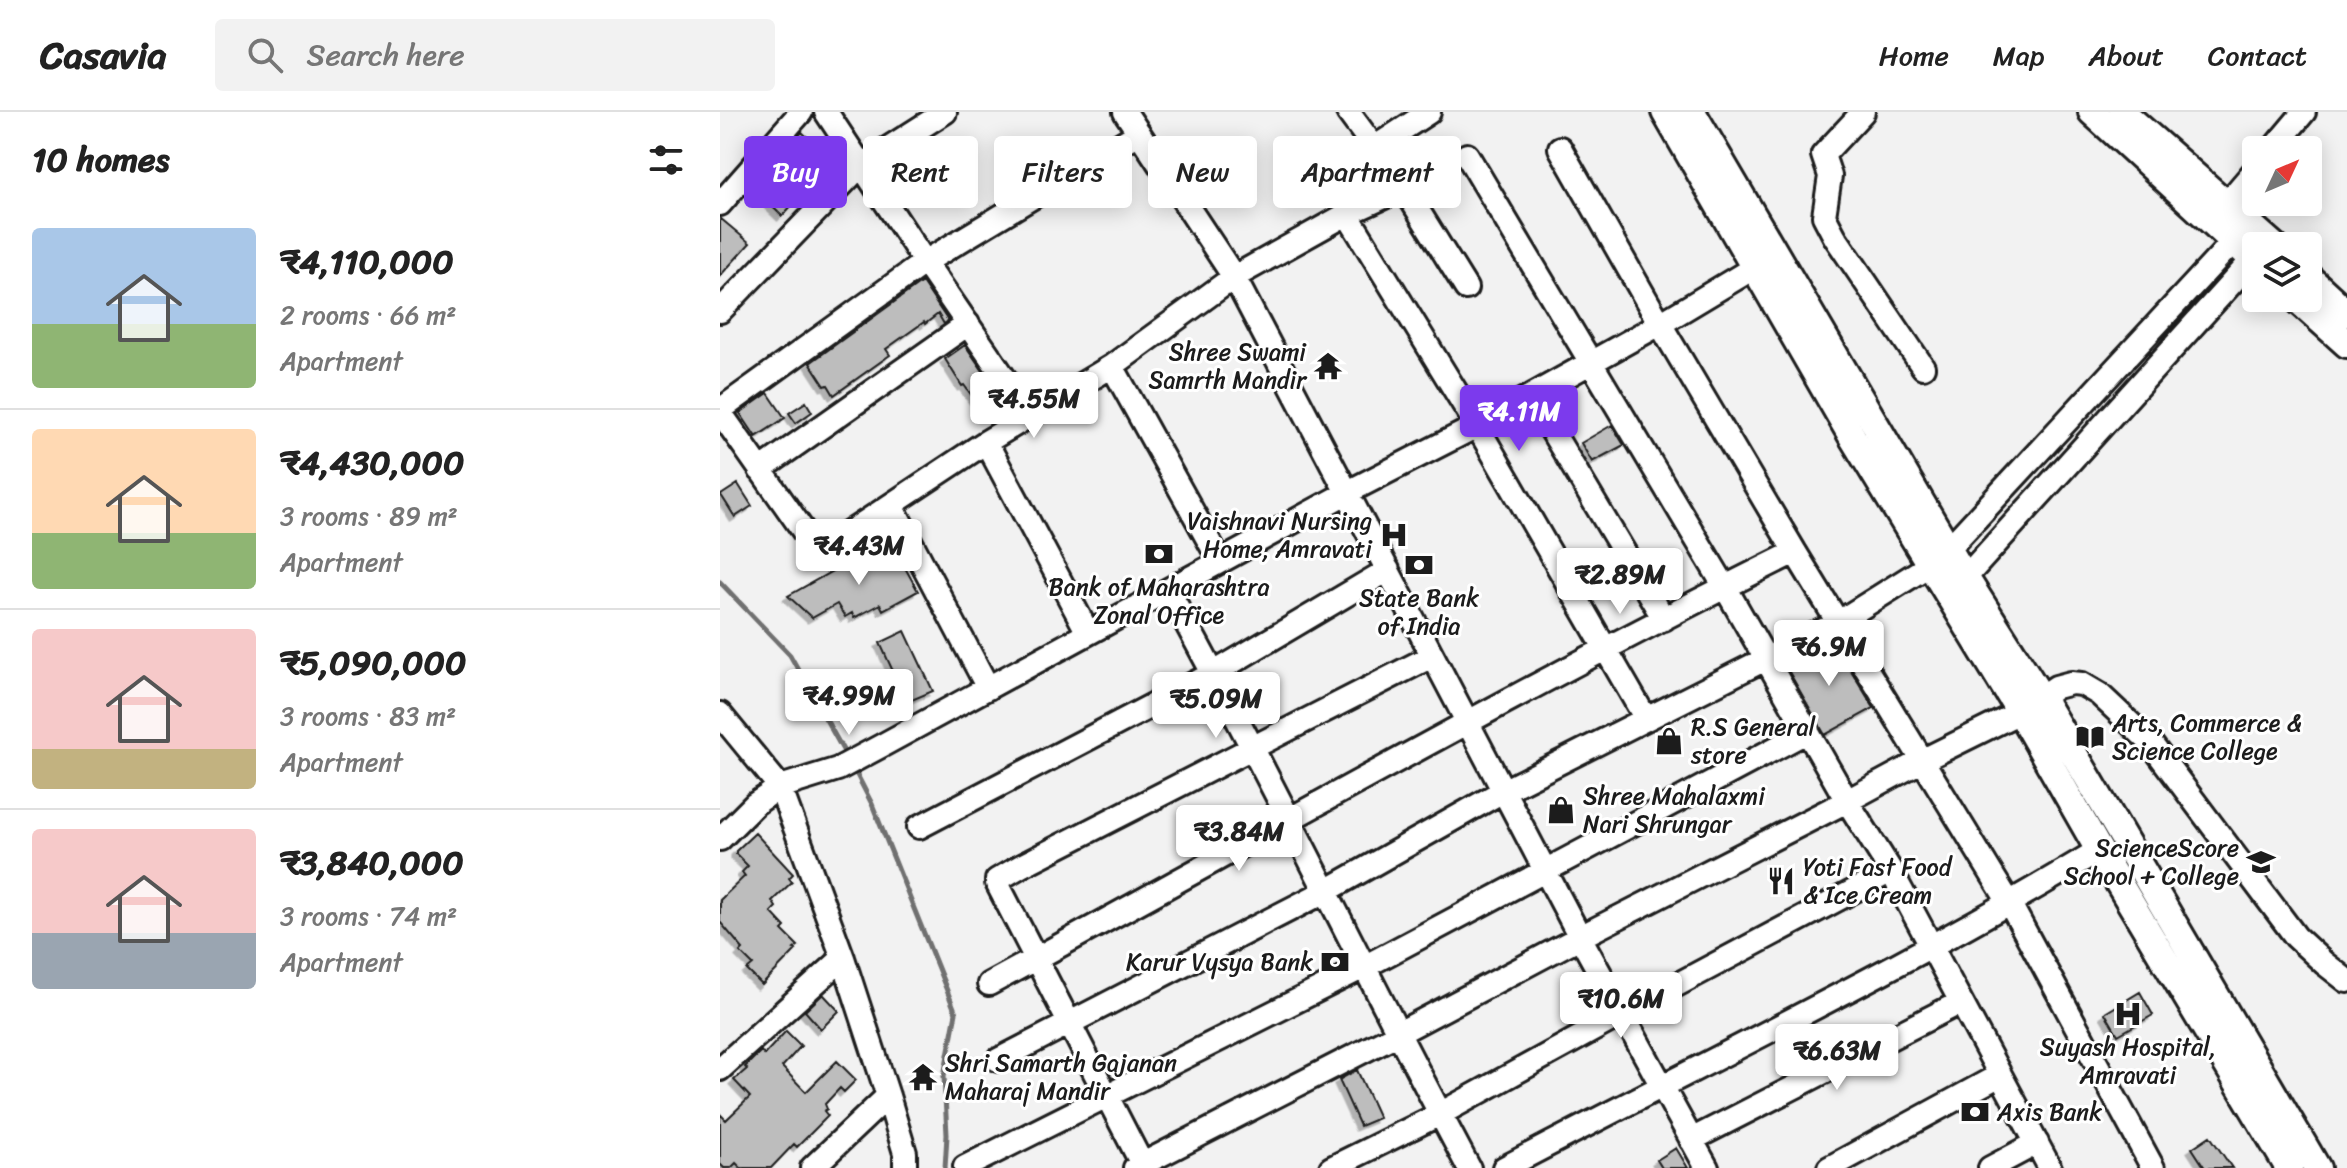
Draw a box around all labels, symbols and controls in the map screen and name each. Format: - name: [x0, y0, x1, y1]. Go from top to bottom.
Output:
- search box: [215, 19, 775, 91]
- text: Casavia: [40, 22, 167, 89]
- text: Search here: [307, 28, 465, 82]
- text: Home: [1879, 31, 1949, 80]
- text: Map: [1993, 31, 2044, 80]
- text: About: [2088, 31, 2164, 80]
- text: Contact: [2208, 31, 2307, 80]
- icon: search: [243, 33, 287, 77]
- text: 10 homes: [32, 130, 170, 190]
- chip: Buy: [744, 136, 847, 208]
- chip: Rent: [863, 136, 978, 208]
- chip: Filters: [994, 136, 1132, 208]
- chip: New: [1148, 136, 1257, 208]
- chip: Apartment: [1273, 136, 1461, 208]
- north arrow: [2242, 136, 2322, 216]
- map controls: [2242, 136, 2322, 312]
- icon: filters: [644, 138, 688, 182]
- text: ₹4,110,000: [280, 232, 454, 292]
- button: layers: [2242, 232, 2322, 312]
- icon: home: [96, 260, 192, 356]
- text: 2 rooms · 66 m²: [280, 292, 456, 338]
- place label: Shree Swami Samrth Mandir: [1148, 331, 1308, 401]
- text: Apartment: [280, 338, 403, 384]
- temple icon: Shree Swami Samrth Mandir: [1313, 351, 1343, 381]
- pin: ₹4.55M: [969, 372, 1099, 440]
- text: ₹4.55M: [988, 375, 1080, 421]
- pin: ₹4.11M: [1454, 385, 1584, 453]
- text: ₹4.11M: [1478, 388, 1560, 434]
- text: ₹4,430,000: [280, 433, 464, 493]
- icon: home: [96, 461, 192, 557]
- text: 3 rooms · 89 m²: [280, 493, 458, 539]
- place label: Vaishnavi Nursing Home, Amravati: [1187, 500, 1373, 570]
- pin: ₹4.43M: [794, 519, 924, 587]
- hospital icon: Vaishnavi Nursing Home, Amravati: [1379, 520, 1409, 550]
- text: ₹4.43M: [814, 522, 904, 568]
- text: Apartment: [280, 539, 403, 585]
- bank icon: Bank of Maharashtra Zonal Office: [1144, 539, 1174, 569]
- pin: ₹2.89M: [1555, 548, 1685, 616]
- bank icon: State Bank of India: [1404, 550, 1434, 580]
- text: ₹2.89M: [1575, 551, 1665, 597]
- place label: Bank of Maharashtra Zonal Office: [1049, 566, 1269, 636]
- place label: State Bank of India: [1359, 577, 1479, 647]
- pin: ₹6.9M: [1773, 620, 1885, 688]
- text: ₹6.9M: [1792, 623, 1866, 669]
- text: ₹5,090,000: [280, 633, 466, 693]
- icon: home: [96, 661, 192, 757]
- pin: ₹4.99M: [784, 669, 914, 737]
- text: ₹4.99M: [803, 672, 895, 718]
- pin: ₹5.09M: [1151, 672, 1281, 740]
- text: ₹5.09M: [1170, 675, 1262, 721]
- text: 3 rooms · 83 m²: [280, 693, 456, 739]
- place label: Arts, Commerce & Science College: [2111, 702, 2302, 772]
- place label: R.S General store: [1690, 706, 1817, 776]
- library icon: Arts, Commerce & Science College: [2075, 722, 2105, 752]
- shop icon: R.S General store: [1654, 726, 1684, 756]
- text: Apartment: [280, 739, 403, 785]
- place label: Shree Mahalaxmi Nari Shrungar: [1583, 775, 1765, 845]
- shop icon: Shree Mahalaxmi Nari Shrungar: [1546, 795, 1576, 825]
- pin: ₹3.84M: [1174, 805, 1304, 873]
- text: ₹3.84M: [1194, 808, 1284, 854]
- place label: ScienceScore School + College: [2064, 827, 2239, 897]
- text: ₹3,840,000: [280, 833, 464, 893]
- place label: Yoti Fast Food & Ice Cream: [1803, 846, 1954, 916]
- school or university icon: ScienceScore School + College: [2246, 847, 2276, 877]
- icon: home: [96, 861, 192, 957]
- restaurant icon: Yoti Fast Food & Ice Cream: [1766, 866, 1796, 896]
- text: 3 rooms · 74 m²: [280, 893, 457, 939]
- text: Apartment: [280, 939, 403, 985]
- place label: Karur Vysya Bank: [1126, 941, 1313, 983]
- bank icon: Karur Vysya Bank: [1320, 947, 1350, 977]
- pin: ₹10.6M: [1556, 972, 1686, 1040]
- text: ₹10.6M: [1578, 975, 1664, 1021]
- hospital icon: Suyash Hospital, Amravati: [2113, 999, 2143, 1029]
- pin: ₹6.63M: [1772, 1024, 1902, 1092]
- place label: Suyash Hospital, Amravati: [2040, 1026, 2216, 1096]
- text: ₹6.63M: [1793, 1027, 1881, 1073]
- place label: Shri Samarth Gajanan Maharaj Mandir: [945, 1042, 1177, 1112]
- temple icon: Shri Samarth Gajanan Maharaj Mandir: [908, 1062, 938, 1092]
- place label: Axis Bank: [1996, 1091, 2102, 1133]
- bank icon: Axis Bank: [1960, 1097, 1990, 1127]

